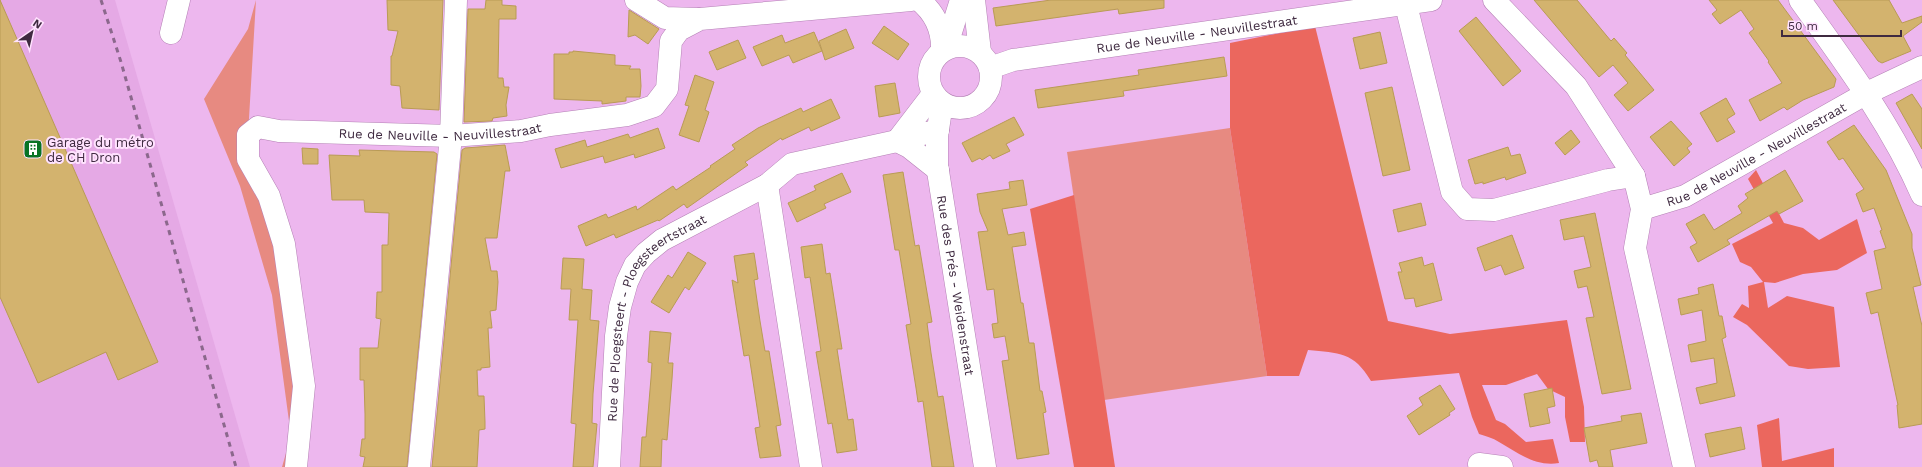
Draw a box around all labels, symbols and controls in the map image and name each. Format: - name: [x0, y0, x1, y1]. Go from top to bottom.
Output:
- north arrow: [12, 12, 52, 52]
- street label: Rue de Neuville - Neuvillestraat: [1095, 12, 1299, 55]
- scale bar: [1782, 12, 1901, 38]
- text: N: [30, 16, 44, 32]
- text: 50 m: [1788, 19, 1818, 33]
- street label: Rue de Neuville - Neuvillestraat: [1664, 99, 1849, 209]
- street label: Rue de Neuville - Neuvillestraat: [338, 119, 543, 144]
- place label: Garage du métro de CH Dron: [47, 135, 154, 165]
- building icon: Garage du métro de CH Dron: [22, 138, 44, 160]
- street label: Rue des Prés - Weidenstraat: [934, 194, 978, 377]
- street label: Rue de Ploegsteert - Ploegsteertstraat: [604, 211, 709, 422]

